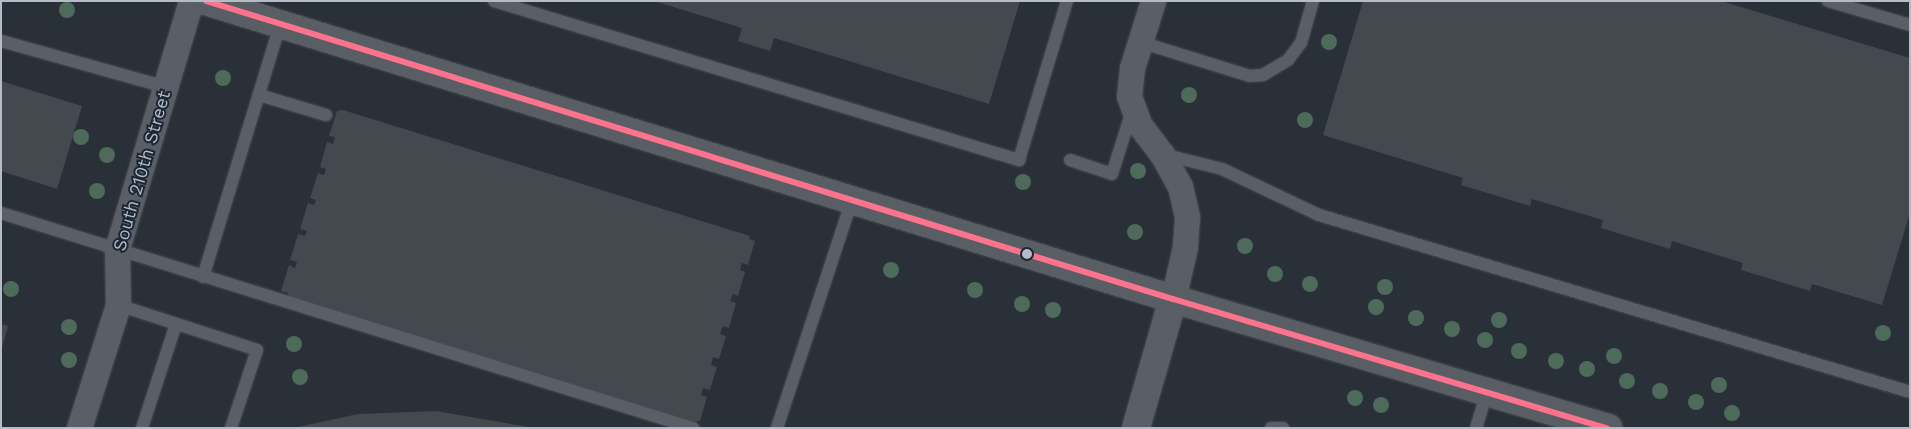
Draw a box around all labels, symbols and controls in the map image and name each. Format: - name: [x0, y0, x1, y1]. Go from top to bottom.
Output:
- street label: South 210th Street: [109, 88, 175, 254]
- unlabelled marker: [1022, 249, 1032, 259]

